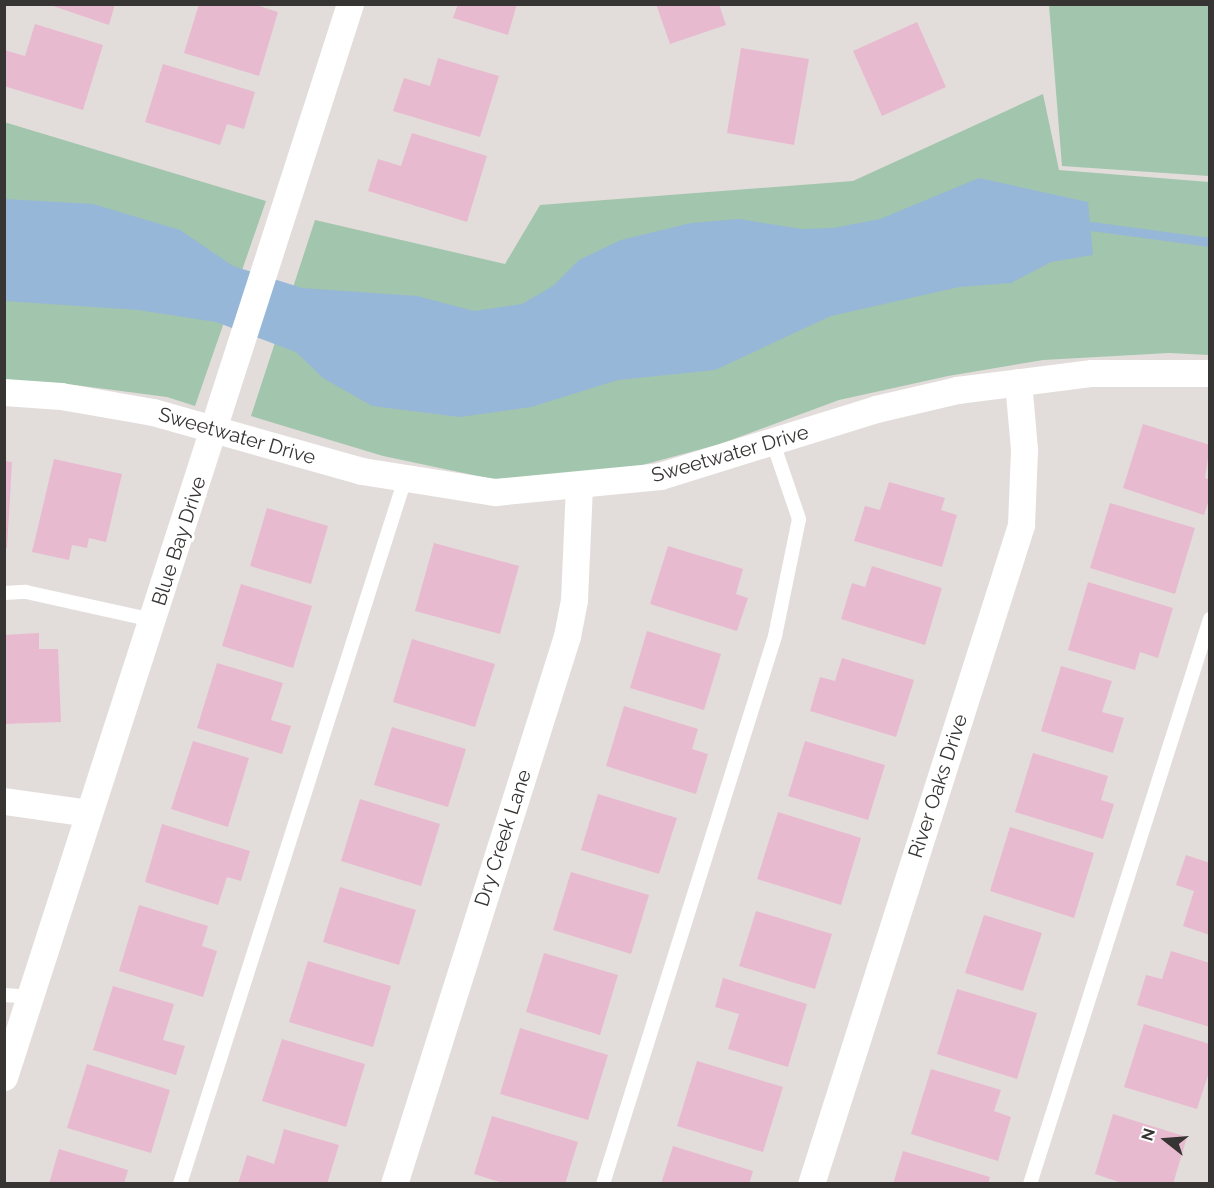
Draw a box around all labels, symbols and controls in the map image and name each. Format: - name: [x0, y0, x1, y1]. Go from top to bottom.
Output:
- street label: Sweetwater Drive: [155, 402, 319, 470]
- street label: Sweetwater Drive: [648, 420, 812, 488]
- street label: Blue Bay Drive: [147, 473, 211, 609]
- street label: River Oaks Drive: [903, 711, 973, 861]
- street label: Dry Creek Lane: [470, 766, 536, 910]
- north arrow: [1136, 1110, 1196, 1170]
- text: N: [1137, 1126, 1159, 1143]

